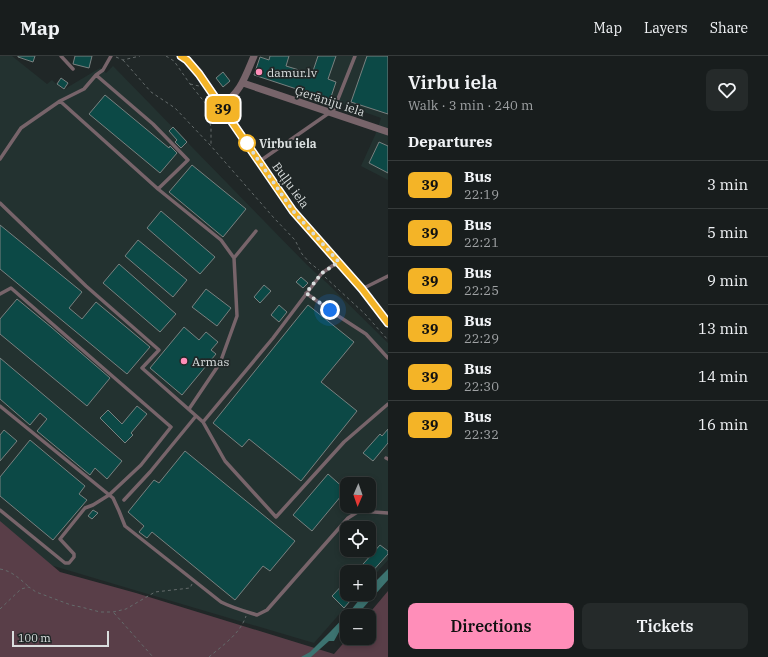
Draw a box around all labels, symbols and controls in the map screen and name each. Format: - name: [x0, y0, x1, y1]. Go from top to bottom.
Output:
- text: Map: [20, 16, 60, 40]
- text: Map: [594, 19, 622, 37]
- text: Layers: [644, 19, 688, 37]
- text: Share: [710, 19, 748, 37]
- place label: damur.lv: [267, 65, 318, 80]
- marker: damur.lv: [254, 67, 264, 77]
- button: heart: [706, 69, 748, 111]
- text: Virbu iela: [408, 70, 498, 94]
- street label: Ģerāniju iela: [293, 83, 367, 119]
- line badge: 39: [205, 96, 241, 122]
- text: Walk · 3 min · 240 m: [408, 97, 533, 114]
- text: 39: [215, 100, 231, 118]
- text: Departures: [408, 132, 492, 151]
- marker: Virbu iela: [238, 134, 256, 152]
- place label: Virbu iela: [259, 136, 317, 151]
- street label: Buļļu iela: [269, 159, 313, 212]
- text: Bus: [464, 167, 492, 186]
- text: 3 min: [707, 175, 748, 194]
- text: 39: [422, 176, 438, 194]
- text: 22:19: [464, 186, 499, 203]
- text: Bus: [464, 215, 492, 234]
- text: 5 min: [707, 223, 748, 242]
- text: 39: [422, 224, 438, 242]
- text: 22:21: [464, 234, 499, 251]
- text: Bus: [464, 263, 492, 282]
- text: 9 min: [707, 271, 748, 290]
- text: 39: [422, 272, 438, 290]
- text: 22:25: [464, 282, 499, 299]
- your location: [320, 300, 340, 320]
- text: Bus: [464, 311, 492, 330]
- text: 13 min: [698, 319, 748, 338]
- text: 39: [422, 320, 438, 338]
- text: 22:29: [464, 330, 499, 347]
- place label: Armas: [192, 354, 230, 369]
- marker: Armas: [179, 356, 189, 366]
- text: Bus: [464, 359, 492, 378]
- text: 14 min: [698, 367, 748, 386]
- text: 39: [422, 368, 438, 386]
- text: 22:30: [464, 378, 499, 395]
- text: Bus: [464, 407, 492, 426]
- text: 16 min: [698, 415, 748, 434]
- text: 39: [422, 416, 438, 434]
- text: 22:32: [464, 426, 499, 443]
- north arrow: [340, 477, 376, 513]
- map controls: [340, 477, 376, 645]
- button: locate: [340, 521, 376, 557]
- button: +: [340, 565, 376, 601]
- button: Directions: [408, 603, 574, 649]
- button: Tickets: [582, 603, 748, 649]
- button: −: [340, 609, 376, 645]
- scale bar: [12, 629, 109, 648]
- text: 100 m: [18, 631, 51, 645]

